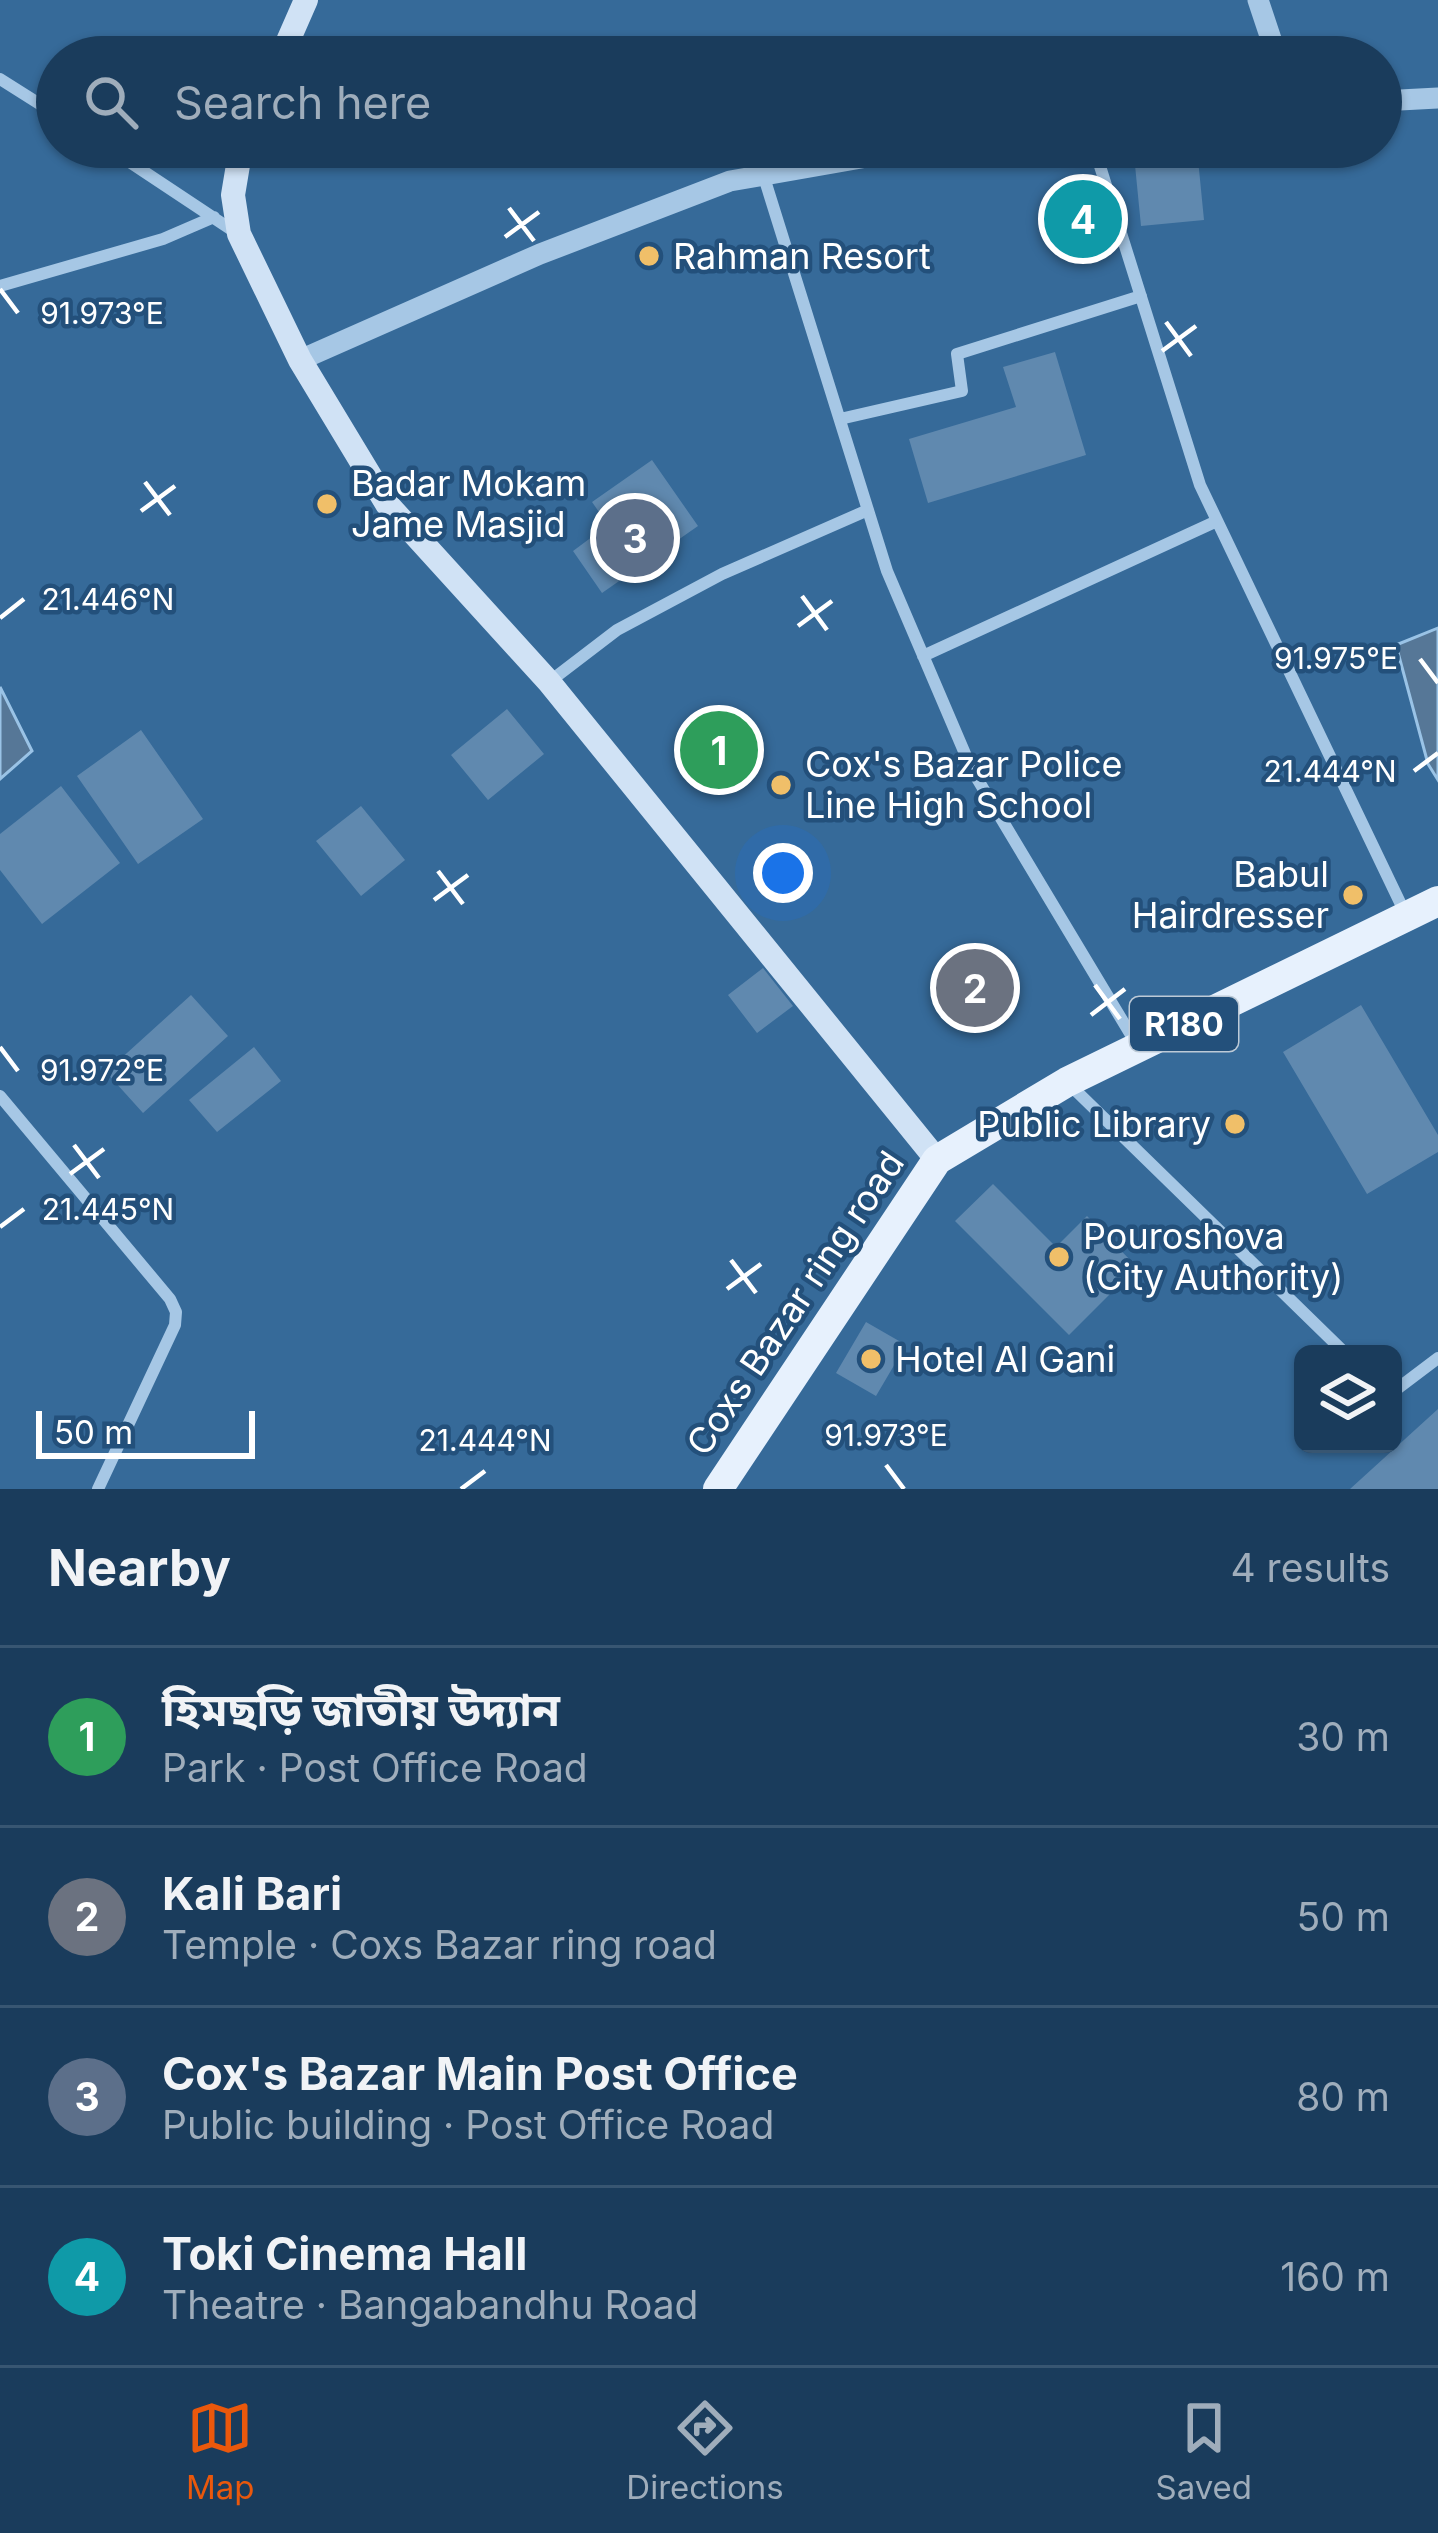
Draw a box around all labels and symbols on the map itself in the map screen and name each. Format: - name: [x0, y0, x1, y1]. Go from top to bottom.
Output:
- pin: 4: [1044, 174, 1122, 264]
- place label: Rahman Resort: [673, 234, 931, 278]
- marker: Rahman Resort: [636, 243, 662, 269]
- text: 91.973°E: [40, 295, 164, 331]
- place label: Badar Mokam Jame Masjid: [351, 461, 586, 546]
- marker: Badar Mokam Jame Masjid: [314, 491, 340, 517]
- pin: 3: [596, 493, 674, 583]
- text: 21.446°N: [42, 581, 174, 617]
- text: 91.975°E: [1274, 640, 1398, 676]
- pin: 1: [680, 705, 758, 795]
- place label: Cox's Bazar Police Line High School: [805, 742, 1123, 827]
- text: 21.444°N: [1264, 753, 1396, 789]
- marker: Cox's Bazar Police Line High School: [768, 772, 794, 798]
- your location: [753, 843, 813, 903]
- place label: Babul Hairdresser: [1132, 852, 1329, 937]
- marker: Babul Hairdresser: [1340, 882, 1366, 908]
- pin: 2: [936, 943, 1014, 1033]
- road number: R180: [1130, 997, 1238, 1051]
- text: 91.972°E: [40, 1052, 164, 1088]
- place label: Public Library: [977, 1102, 1211, 1146]
- marker: Public Library: [1222, 1111, 1248, 1137]
- street label: Coxs Bazar ring road: [677, 1143, 913, 1463]
- text: 21.445°N: [42, 1191, 174, 1227]
- place label: Pouroshova (City Authority): [1083, 1214, 1343, 1299]
- marker: Pouroshova (City Authority): [1046, 1244, 1072, 1270]
- place label: Hotel Al Gani: [895, 1337, 1115, 1381]
- marker: Hotel Al Gani: [858, 1346, 884, 1372]
- scale bar: [36, 1405, 255, 1458]
- text: 91.973°E: [824, 1417, 948, 1453]
- text: 21.444°N: [419, 1422, 551, 1458]

